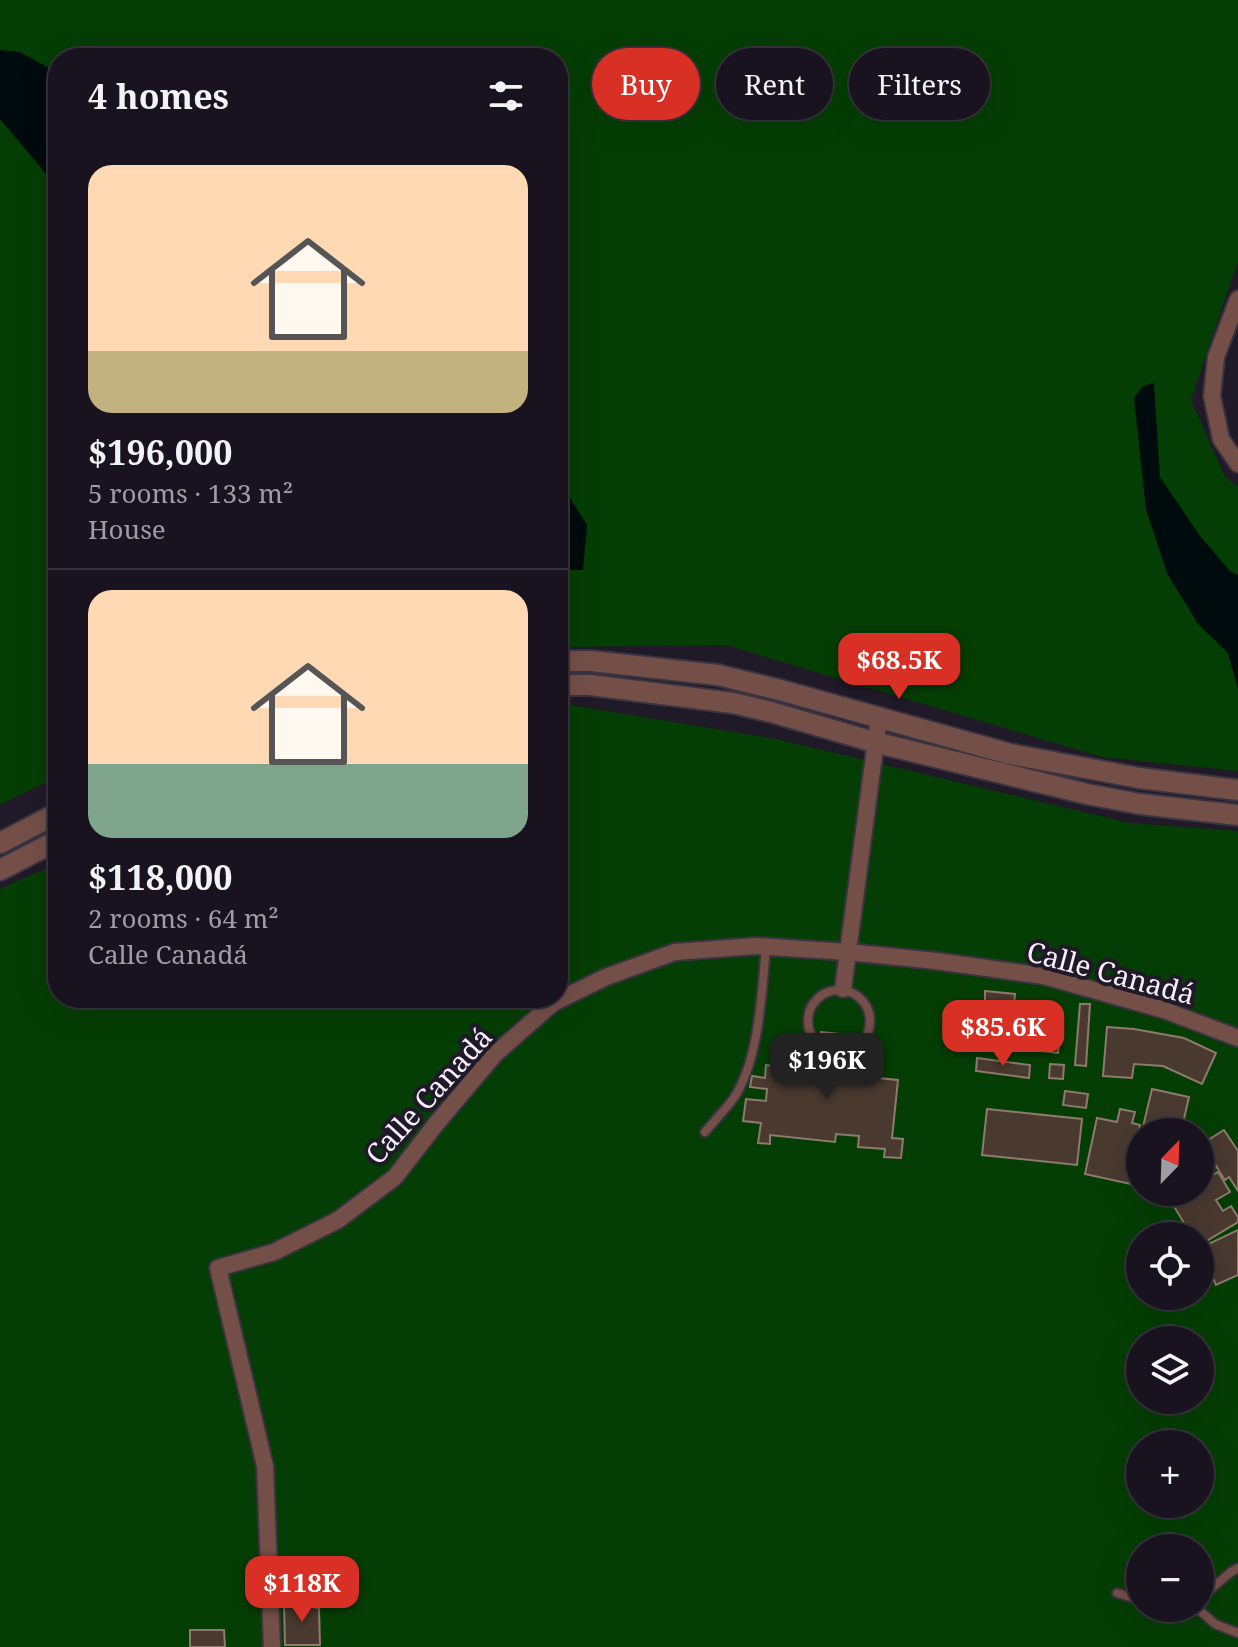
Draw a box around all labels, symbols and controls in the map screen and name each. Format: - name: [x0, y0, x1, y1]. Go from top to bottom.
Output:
- chip: Buy: [592, 48, 700, 120]
- chip: Rent: [716, 48, 833, 120]
- chip: Filters: [849, 48, 990, 120]
- text: 4 homes: [88, 73, 229, 119]
- icon: filters: [484, 74, 528, 118]
- icon: home: [236, 217, 380, 361]
- text: $196,000: [88, 429, 232, 475]
- text: 5 rooms · 133 m²: [88, 475, 293, 511]
- text: House: [88, 511, 166, 547]
- pin: $68.5K: [834, 633, 964, 701]
- text: $68.5K: [856, 641, 942, 677]
- icon: home: [236, 642, 380, 786]
- text: $118,000: [88, 854, 232, 900]
- text: 2 rooms · 64 m²: [88, 900, 279, 936]
- street label: Calle Canadá: [1023, 931, 1199, 1013]
- text: Calle Canadá: [88, 936, 248, 972]
- pin: $85.6K: [938, 1000, 1068, 1068]
- text: $85.6K: [960, 1008, 1046, 1044]
- street label: Calle Canadá: [356, 1018, 500, 1172]
- pin: $196K: [771, 1033, 883, 1101]
- text: $196K: [788, 1041, 866, 1077]
- north arrow: [1126, 1118, 1214, 1206]
- map controls: [1126, 1118, 1214, 1622]
- button: locate: [1126, 1222, 1214, 1310]
- button: layers: [1126, 1326, 1214, 1414]
- button: +: [1126, 1430, 1214, 1518]
- button: −: [1126, 1534, 1214, 1622]
- pin: $118K: [246, 1556, 358, 1624]
- text: $118K: [263, 1564, 341, 1600]

